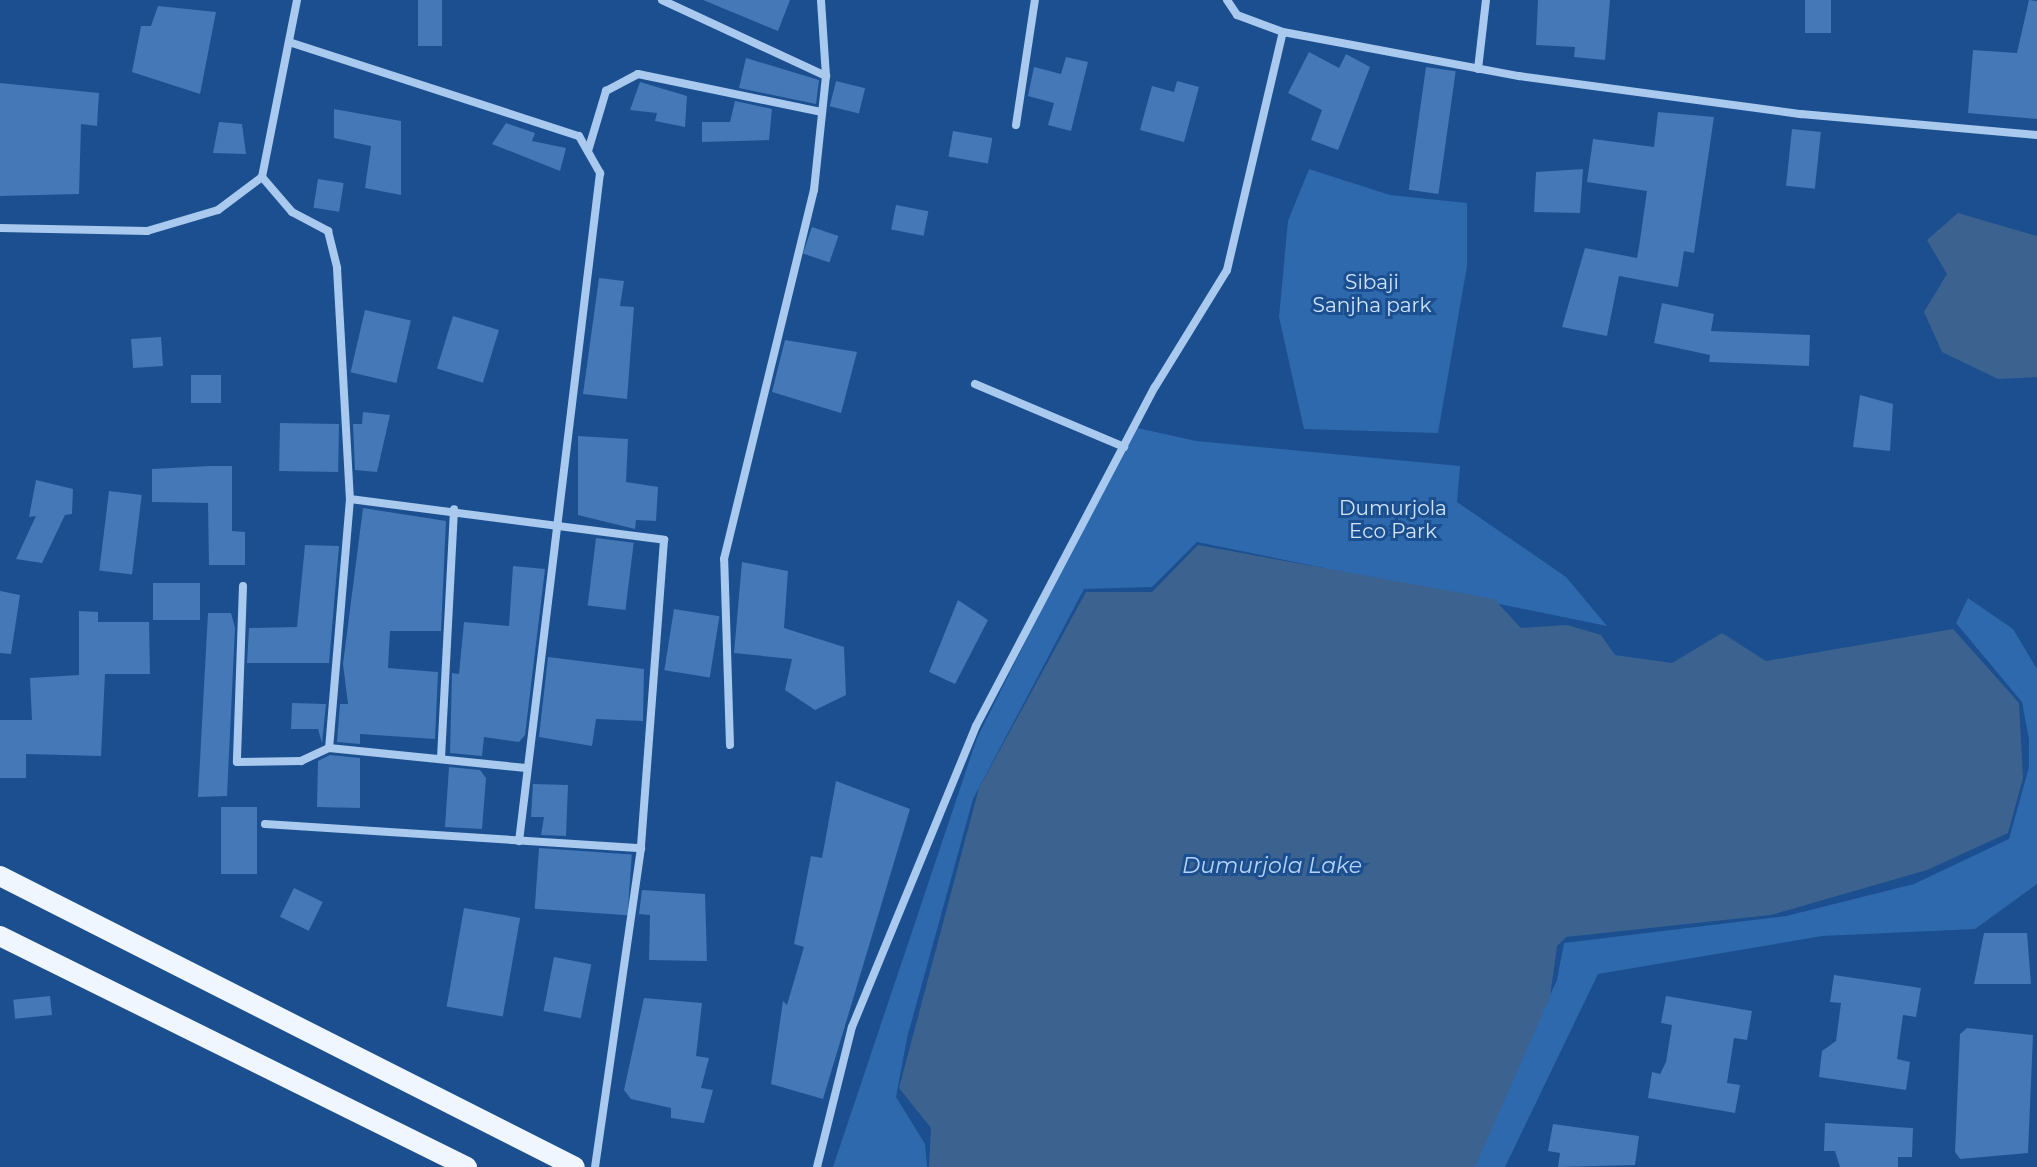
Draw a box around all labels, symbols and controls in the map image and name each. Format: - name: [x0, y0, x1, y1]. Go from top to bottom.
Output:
- park label: Sibaji Sanjha park: [1313, 270, 1431, 317]
- park label: Dumurjola Eco Park: [1339, 497, 1447, 544]
- water label: Dumurjola Lake: [1182, 853, 1362, 879]

